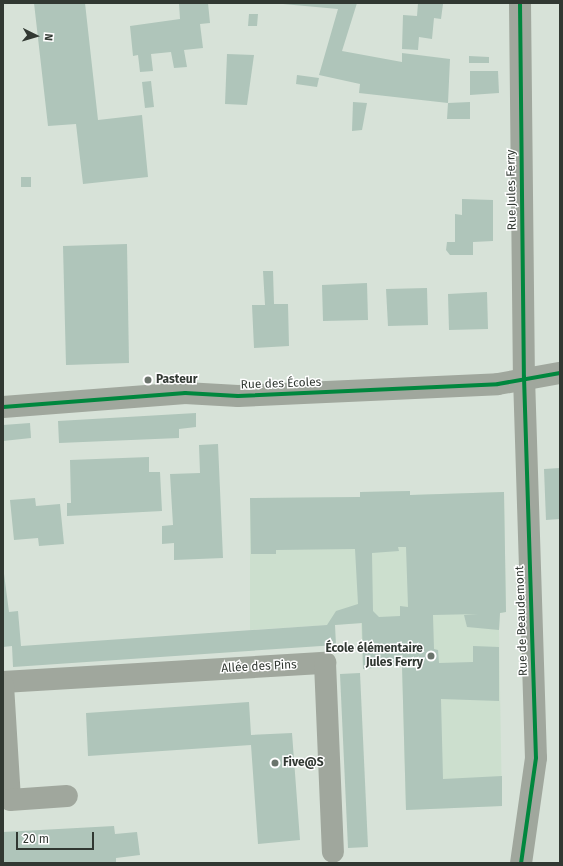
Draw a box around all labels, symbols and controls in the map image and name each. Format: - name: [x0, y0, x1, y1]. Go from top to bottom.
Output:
- north arrow: [16, 16, 56, 56]
- text: N: [42, 33, 55, 41]
- street label: Rue Jules Ferry: [504, 150, 520, 230]
- place label: Pasteur: [156, 373, 198, 387]
- marker: Pasteur: [143, 375, 153, 385]
- street label: Rue des Écoles: [240, 375, 322, 393]
- street label: Rue de Beaudemont: [513, 566, 531, 676]
- place label: École élémentaire Jules Ferry: [325, 642, 423, 670]
- marker: École élémentaire Jules Ferry: [426, 651, 436, 661]
- street label: Allée des Pins: [221, 658, 297, 676]
- place label: Five@S: [283, 756, 324, 770]
- marker: Five@S: [270, 758, 280, 768]
- scale bar: [18, 824, 96, 850]
- text: 20 m: [23, 832, 49, 846]

